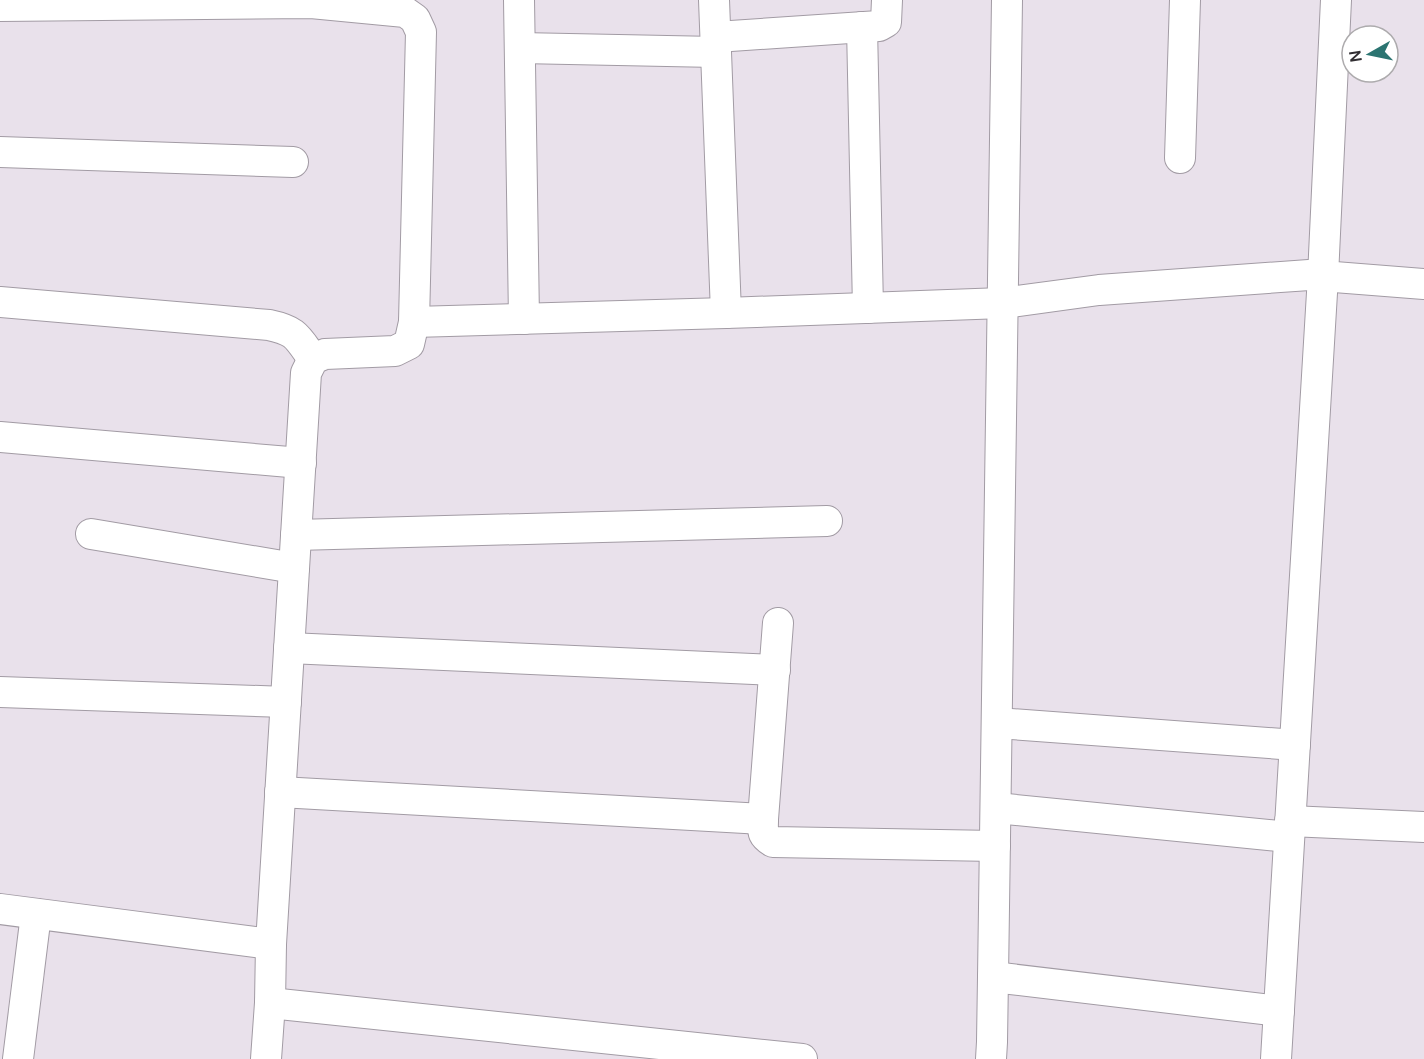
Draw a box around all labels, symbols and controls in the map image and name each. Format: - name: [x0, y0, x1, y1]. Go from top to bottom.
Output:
- north arrow: [1340, 24, 1400, 84]
- text: N: [1343, 49, 1367, 64]

